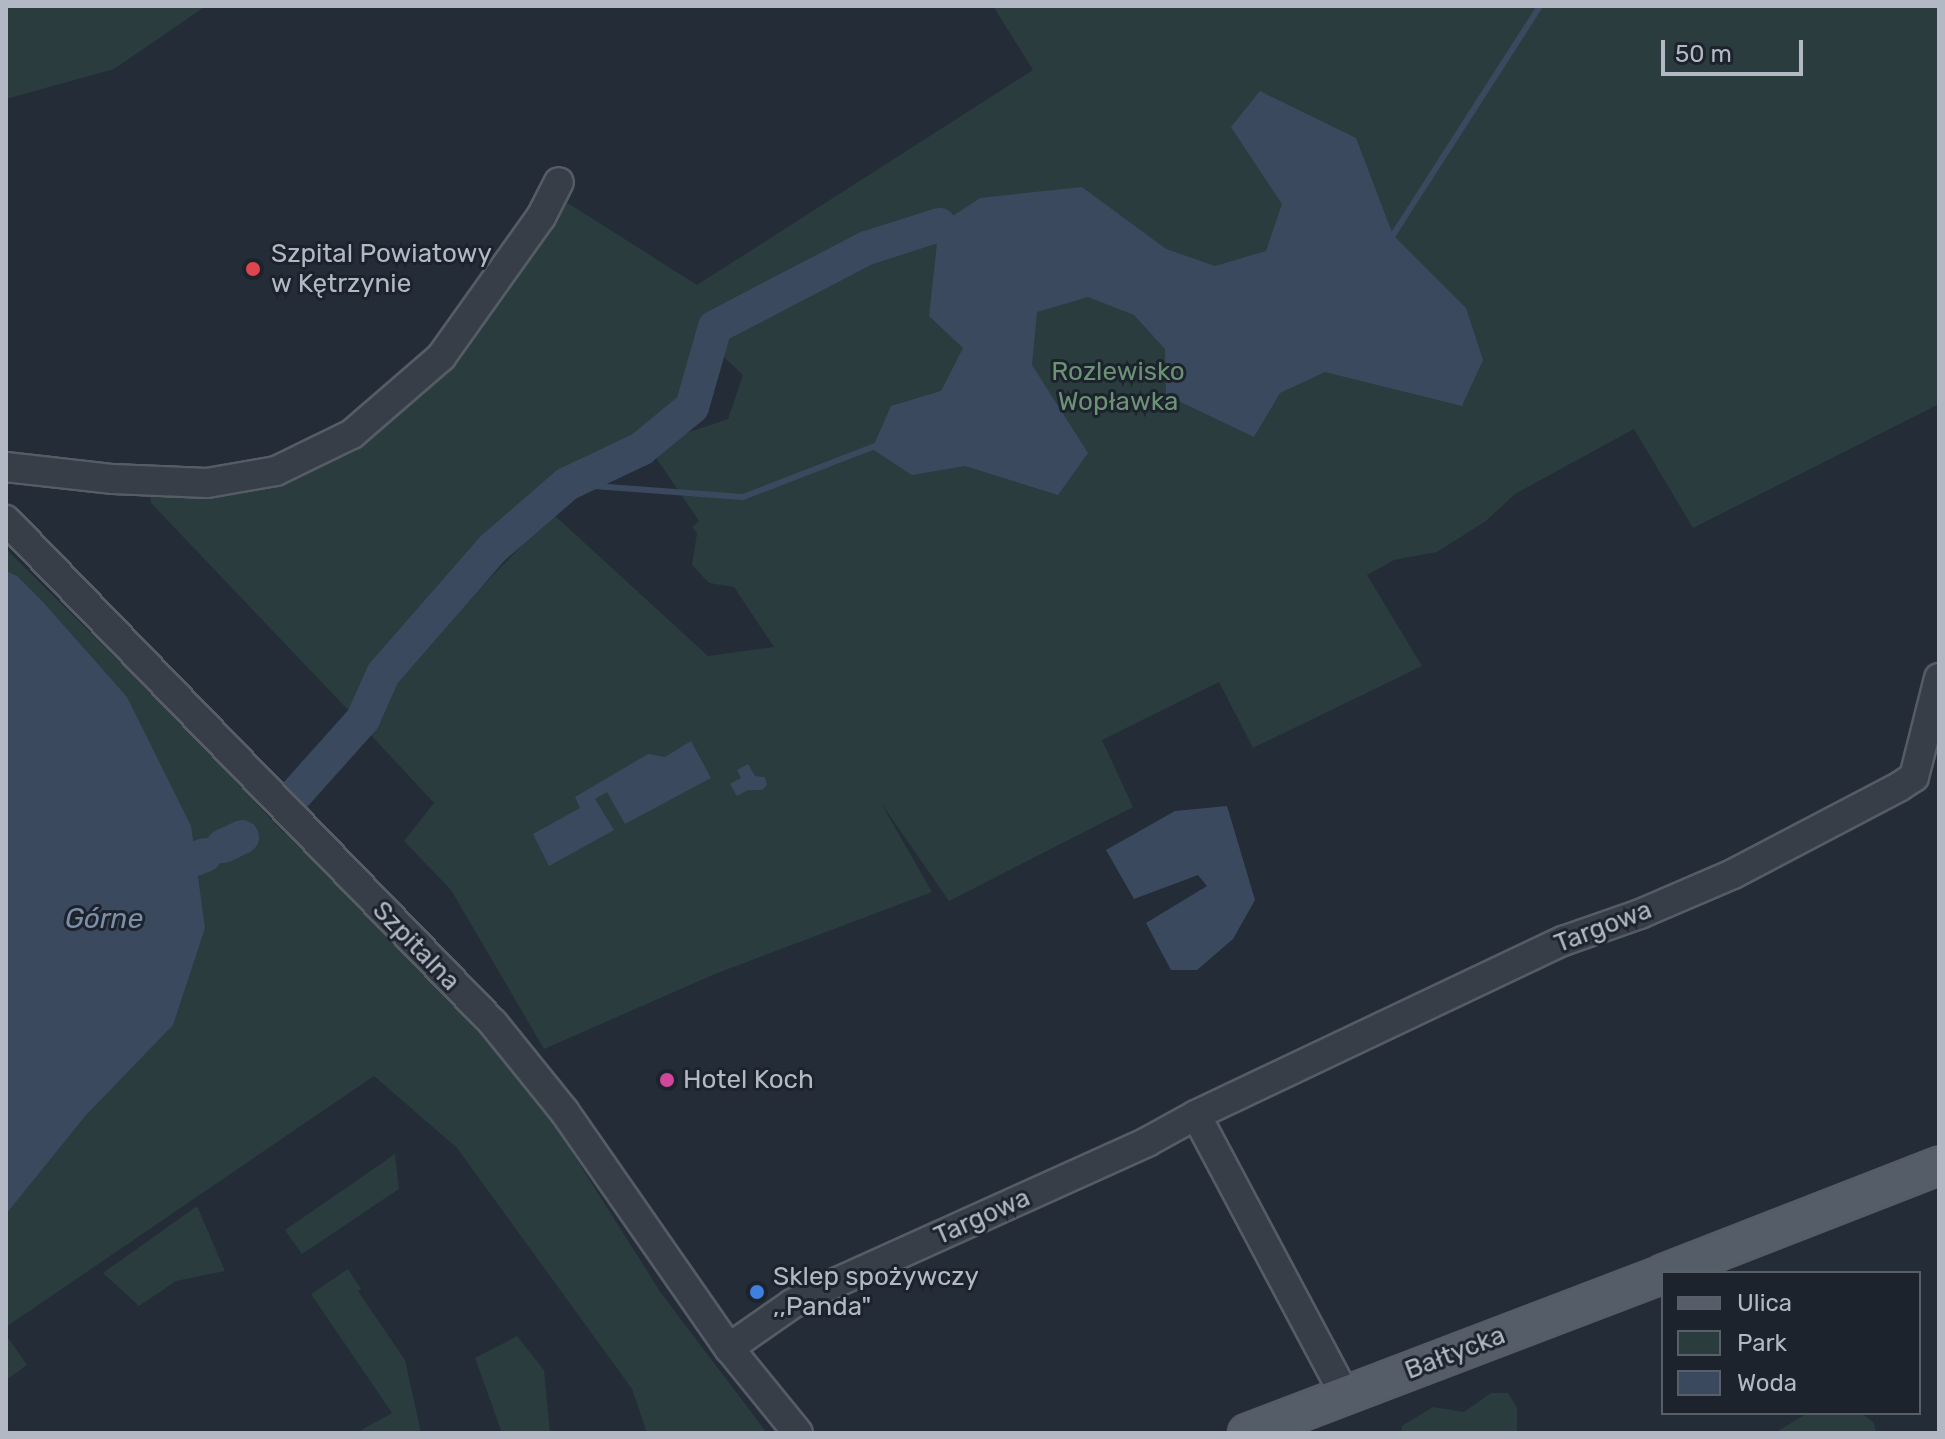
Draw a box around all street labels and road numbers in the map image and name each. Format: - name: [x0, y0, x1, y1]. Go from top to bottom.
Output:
- street label: Targowa: [1550, 894, 1656, 960]
- street label: Szpitalna: [366, 895, 466, 997]
- street label: Targowa: [929, 1182, 1035, 1252]
- street label: Bałtycka: [1400, 1320, 1510, 1386]

